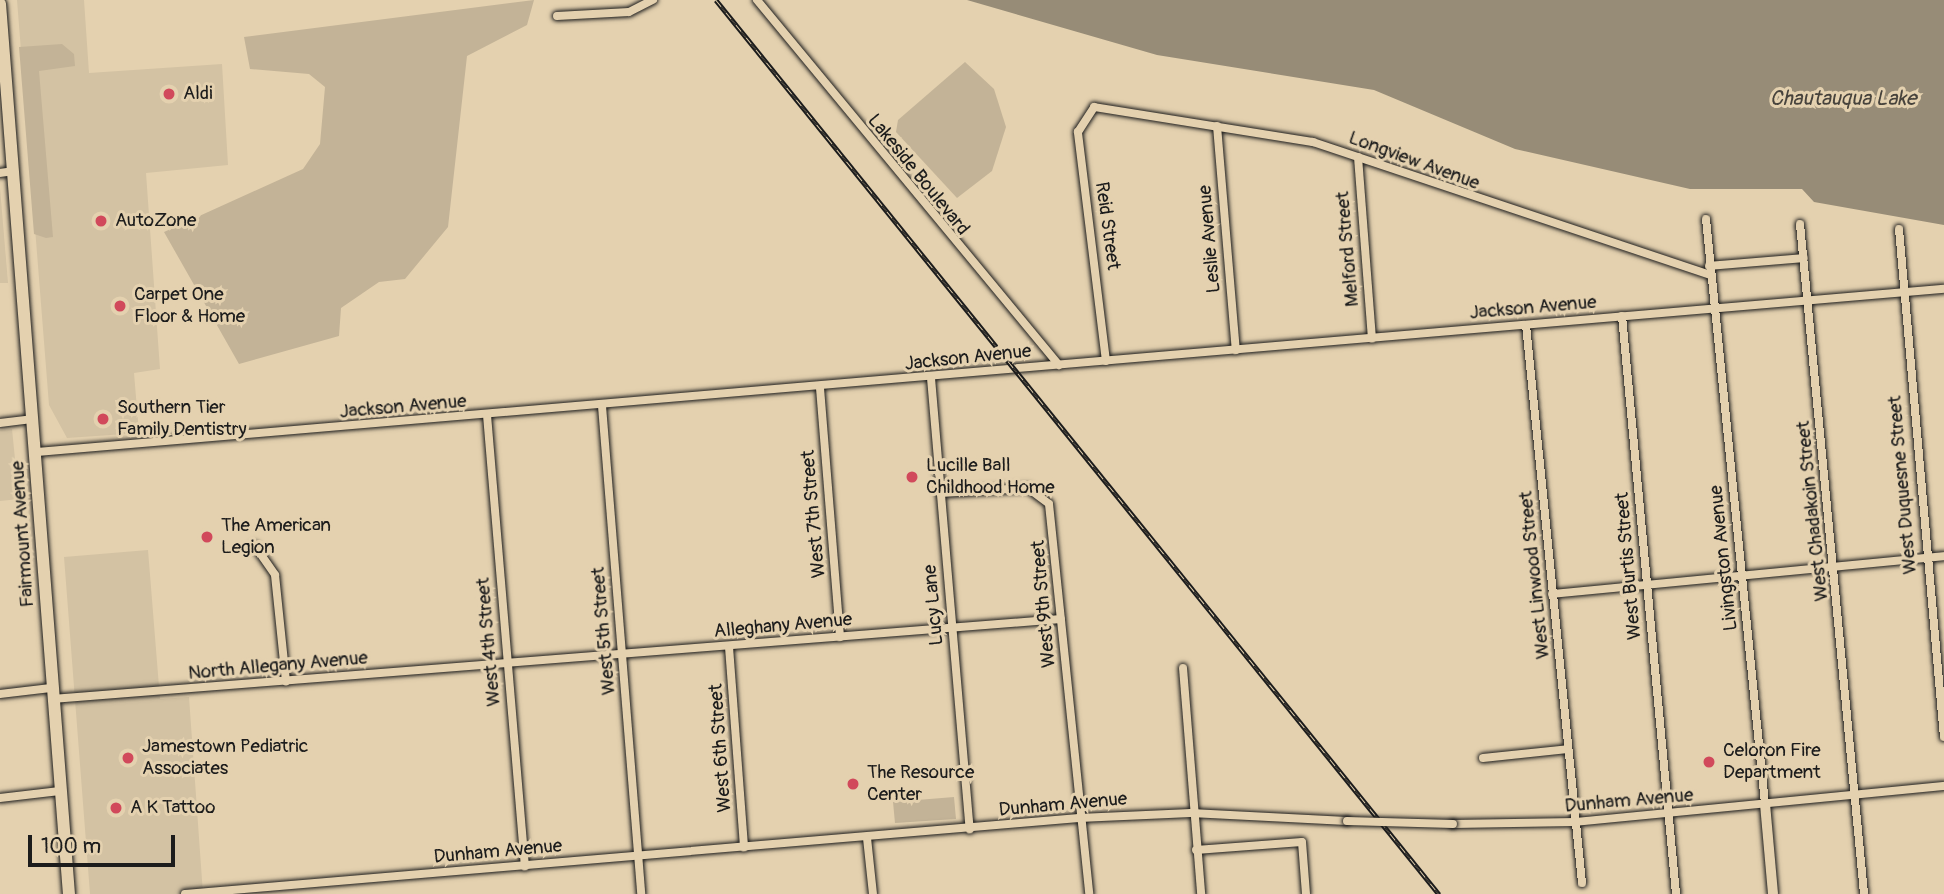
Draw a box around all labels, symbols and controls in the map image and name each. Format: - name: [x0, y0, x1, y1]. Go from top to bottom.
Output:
- place label: Aldi: [183, 83, 213, 105]
- marker: Aldi: [161, 86, 177, 102]
- water label: Chautauqua Lake: [1770, 86, 1916, 112]
- street label: Lakeside Boulevard: [862, 110, 974, 240]
- street label: Longview Avenue: [1345, 127, 1483, 195]
- street label: Reid Street: [1090, 180, 1124, 272]
- street label: Leslie Avenue: [1194, 184, 1226, 294]
- street label: Melford Street: [1332, 190, 1364, 308]
- place label: AutoZone: [115, 210, 196, 232]
- marker: AutoZone: [93, 213, 109, 229]
- place label: Carpet One Floor & Home: [134, 284, 245, 328]
- street label: Jackson Avenue: [1469, 291, 1597, 325]
- marker: Carpet One Floor & Home: [112, 298, 128, 314]
- street label: Jackson Avenue: [904, 340, 1032, 376]
- street label: Jackson Avenue: [339, 390, 467, 424]
- street label: West Duquesne Street: [1884, 395, 1922, 575]
- place label: Southern Tier Family Dentistry: [117, 397, 247, 441]
- marker: Southern Tier Family Dentistry: [95, 411, 111, 427]
- street label: West Chadakoin Street: [1792, 420, 1834, 602]
- street label: West 7th Street: [797, 449, 831, 579]
- place label: Lucille Ball Childhood Home: [926, 455, 1055, 499]
- street label: Fairmount Avenue: [7, 460, 39, 608]
- marker: Lucille Ball Childhood Home: [904, 469, 920, 485]
- street label: Livingston Avenue: [1705, 484, 1743, 632]
- street label: West Linwood Street: [1515, 490, 1555, 660]
- street label: West Burtis Street: [1611, 491, 1647, 641]
- place label: The American Legion: [221, 515, 331, 559]
- marker: The American Legion: [199, 529, 215, 545]
- street label: West 9th Street: [1027, 539, 1061, 669]
- street label: Lucy Lane: [919, 564, 949, 646]
- street label: West 5th Street: [587, 566, 621, 696]
- street label: West 4th Street: [472, 577, 506, 707]
- street label: Alleghany Avenue: [713, 609, 853, 643]
- street label: North Allegany Avenue: [187, 647, 369, 685]
- street label: West 6th Street: [705, 683, 737, 813]
- place label: Jamestown Pediatric Associates: [142, 736, 308, 780]
- place label: Celoron Fire Department: [1723, 740, 1821, 784]
- marker: Jamestown Pediatric Associates: [120, 750, 136, 766]
- marker: Celoron Fire Department: [1701, 754, 1717, 770]
- place label: The Resource Center: [867, 762, 974, 806]
- marker: The Resource Center: [845, 776, 861, 792]
- street label: Dunham Avenue: [1564, 784, 1694, 818]
- street label: Dunham Avenue: [998, 788, 1128, 822]
- place label: A K Tattoo: [130, 797, 215, 819]
- marker: A K Tattoo: [108, 800, 124, 816]
- scale bar: [32, 820, 178, 864]
- text: 100 m: [41, 833, 101, 860]
- street label: Dunham Avenue: [433, 835, 563, 869]

